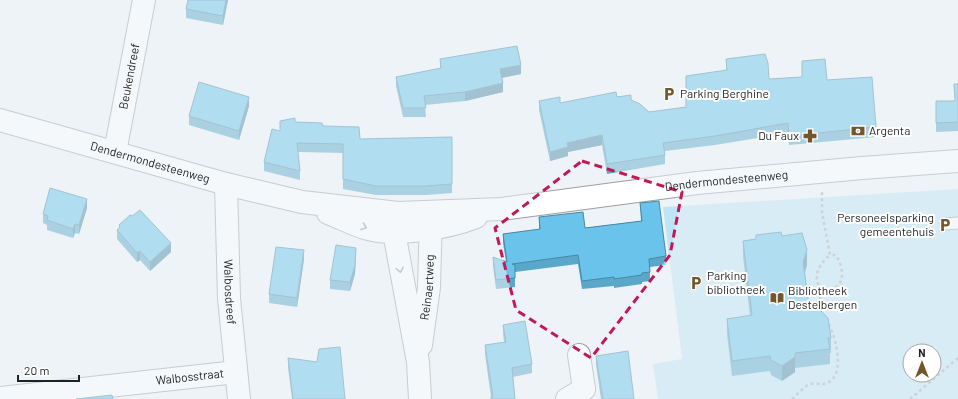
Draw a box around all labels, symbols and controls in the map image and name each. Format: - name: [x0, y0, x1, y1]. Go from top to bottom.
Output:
- street label: Beukendreef: [115, 42, 142, 110]
- parking icon: Parking Berghine: [661, 86, 677, 102]
- place label: Parking Berghine: [680, 86, 769, 100]
- bank icon: Argenta: [850, 123, 866, 139]
- place label: Argenta: [869, 123, 910, 137]
- place label: Du Faux: [758, 128, 799, 142]
- pharmacy icon: Du Faux: [802, 128, 818, 144]
- street label: Dendermondesteenweg: [89, 138, 212, 185]
- street label: Dendermondesteenweg: [664, 167, 789, 193]
- place label: Personeelsparking gemeentehuis: [837, 210, 934, 238]
- parking icon: Personeelsparking gemeentehuis: [937, 217, 953, 233]
- one-way arrow: [360, 222, 367, 231]
- street label: Reinaertweg: [416, 254, 436, 321]
- street label: Walbosdreef: [222, 259, 240, 325]
- one-way arrow: [395, 267, 404, 273]
- place label: Parking bibliotheek: [707, 268, 765, 296]
- parking icon: Parking bibliotheek: [688, 275, 704, 291]
- place label: Bibliotheek Destelbergen: [788, 283, 857, 311]
- library icon: Bibliotheek Destelbergen: [769, 290, 785, 306]
- north arrow: [902, 343, 942, 383]
- text: N: [918, 346, 926, 359]
- scale bar: [18, 357, 79, 383]
- text: 20 m: [24, 363, 50, 377]
- street label: Walbosstraat: [155, 365, 225, 387]

